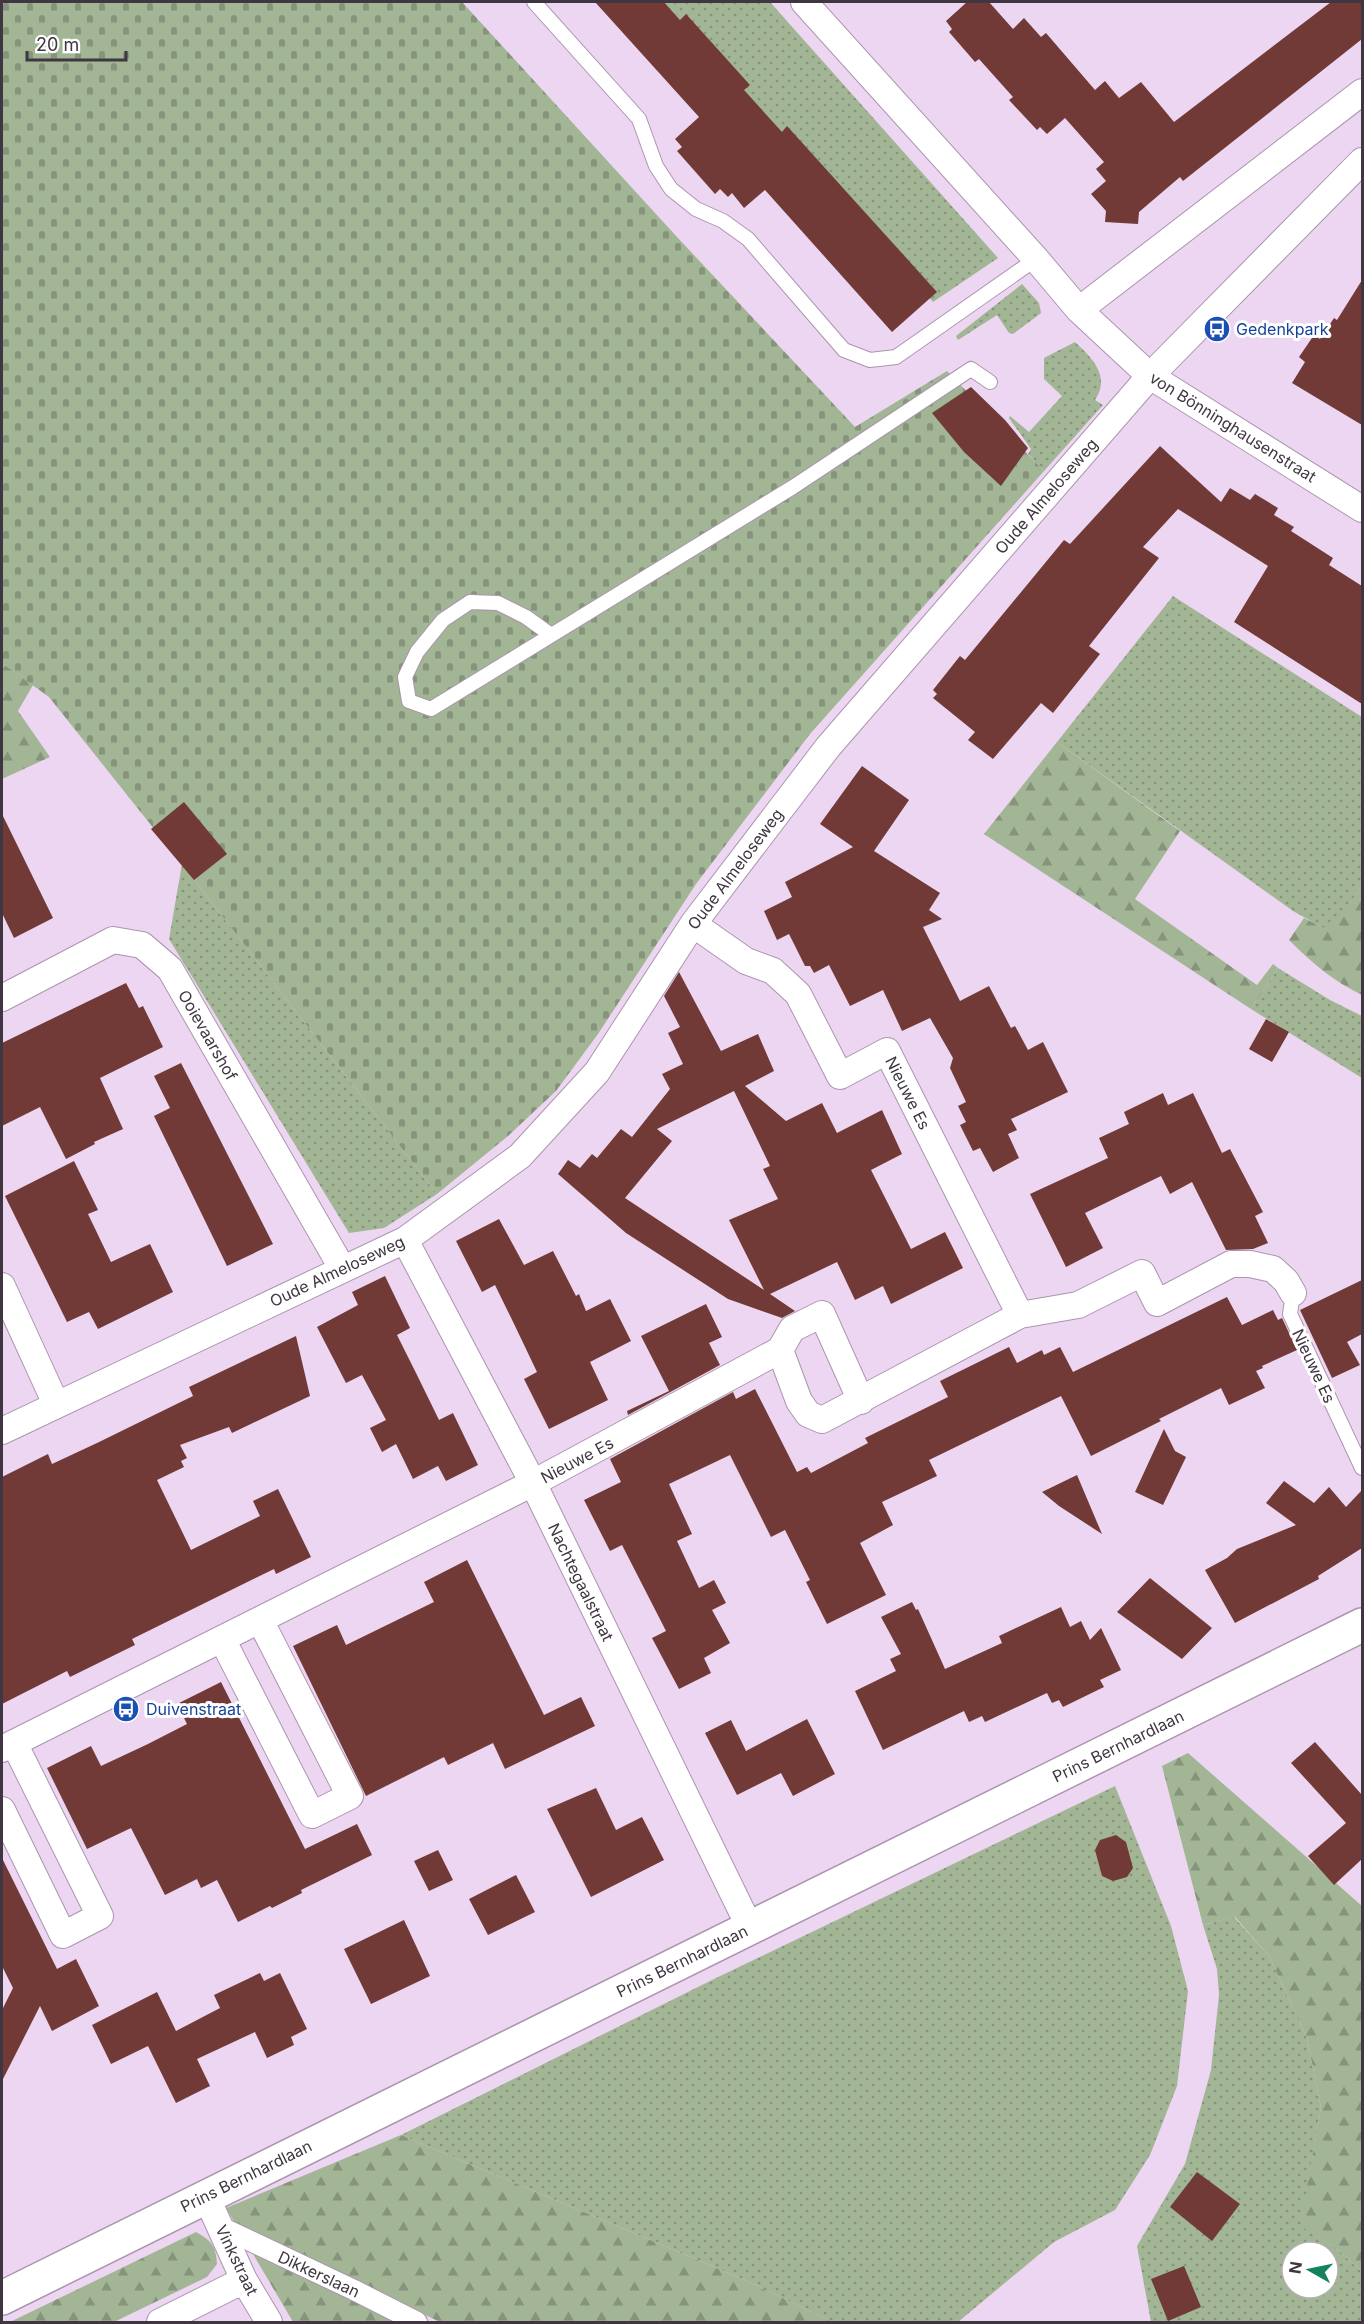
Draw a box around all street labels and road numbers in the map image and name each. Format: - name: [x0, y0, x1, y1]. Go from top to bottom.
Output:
- street label: von Bönninghausenstraat: [1146, 368, 1320, 486]
- street label: Oude Almeloseweg: [990, 434, 1102, 558]
- street label: Oude Almeloseweg: [683, 804, 787, 934]
- street label: Ooievaarshof: [174, 986, 242, 1084]
- street label: Nieuwe Es: [881, 1053, 935, 1133]
- street label: Oude Almeloseweg: [266, 1231, 408, 1311]
- street label: Nieuwe Es: [1288, 1326, 1340, 1406]
- street label: Nieuwe Es: [537, 1433, 617, 1487]
- street label: Nachtegaalstraat: [544, 1520, 618, 1644]
- street label: Prins Bernhardlaan: [1049, 1706, 1187, 1786]
- street label: Prins Bernhardlaan: [613, 1921, 751, 2001]
- street label: Prins Bernhardlaan: [177, 2136, 315, 2216]
- street label: Vinkstraat: [211, 2221, 263, 2299]
- street label: Dikkerslaan: [275, 2246, 363, 2302]

